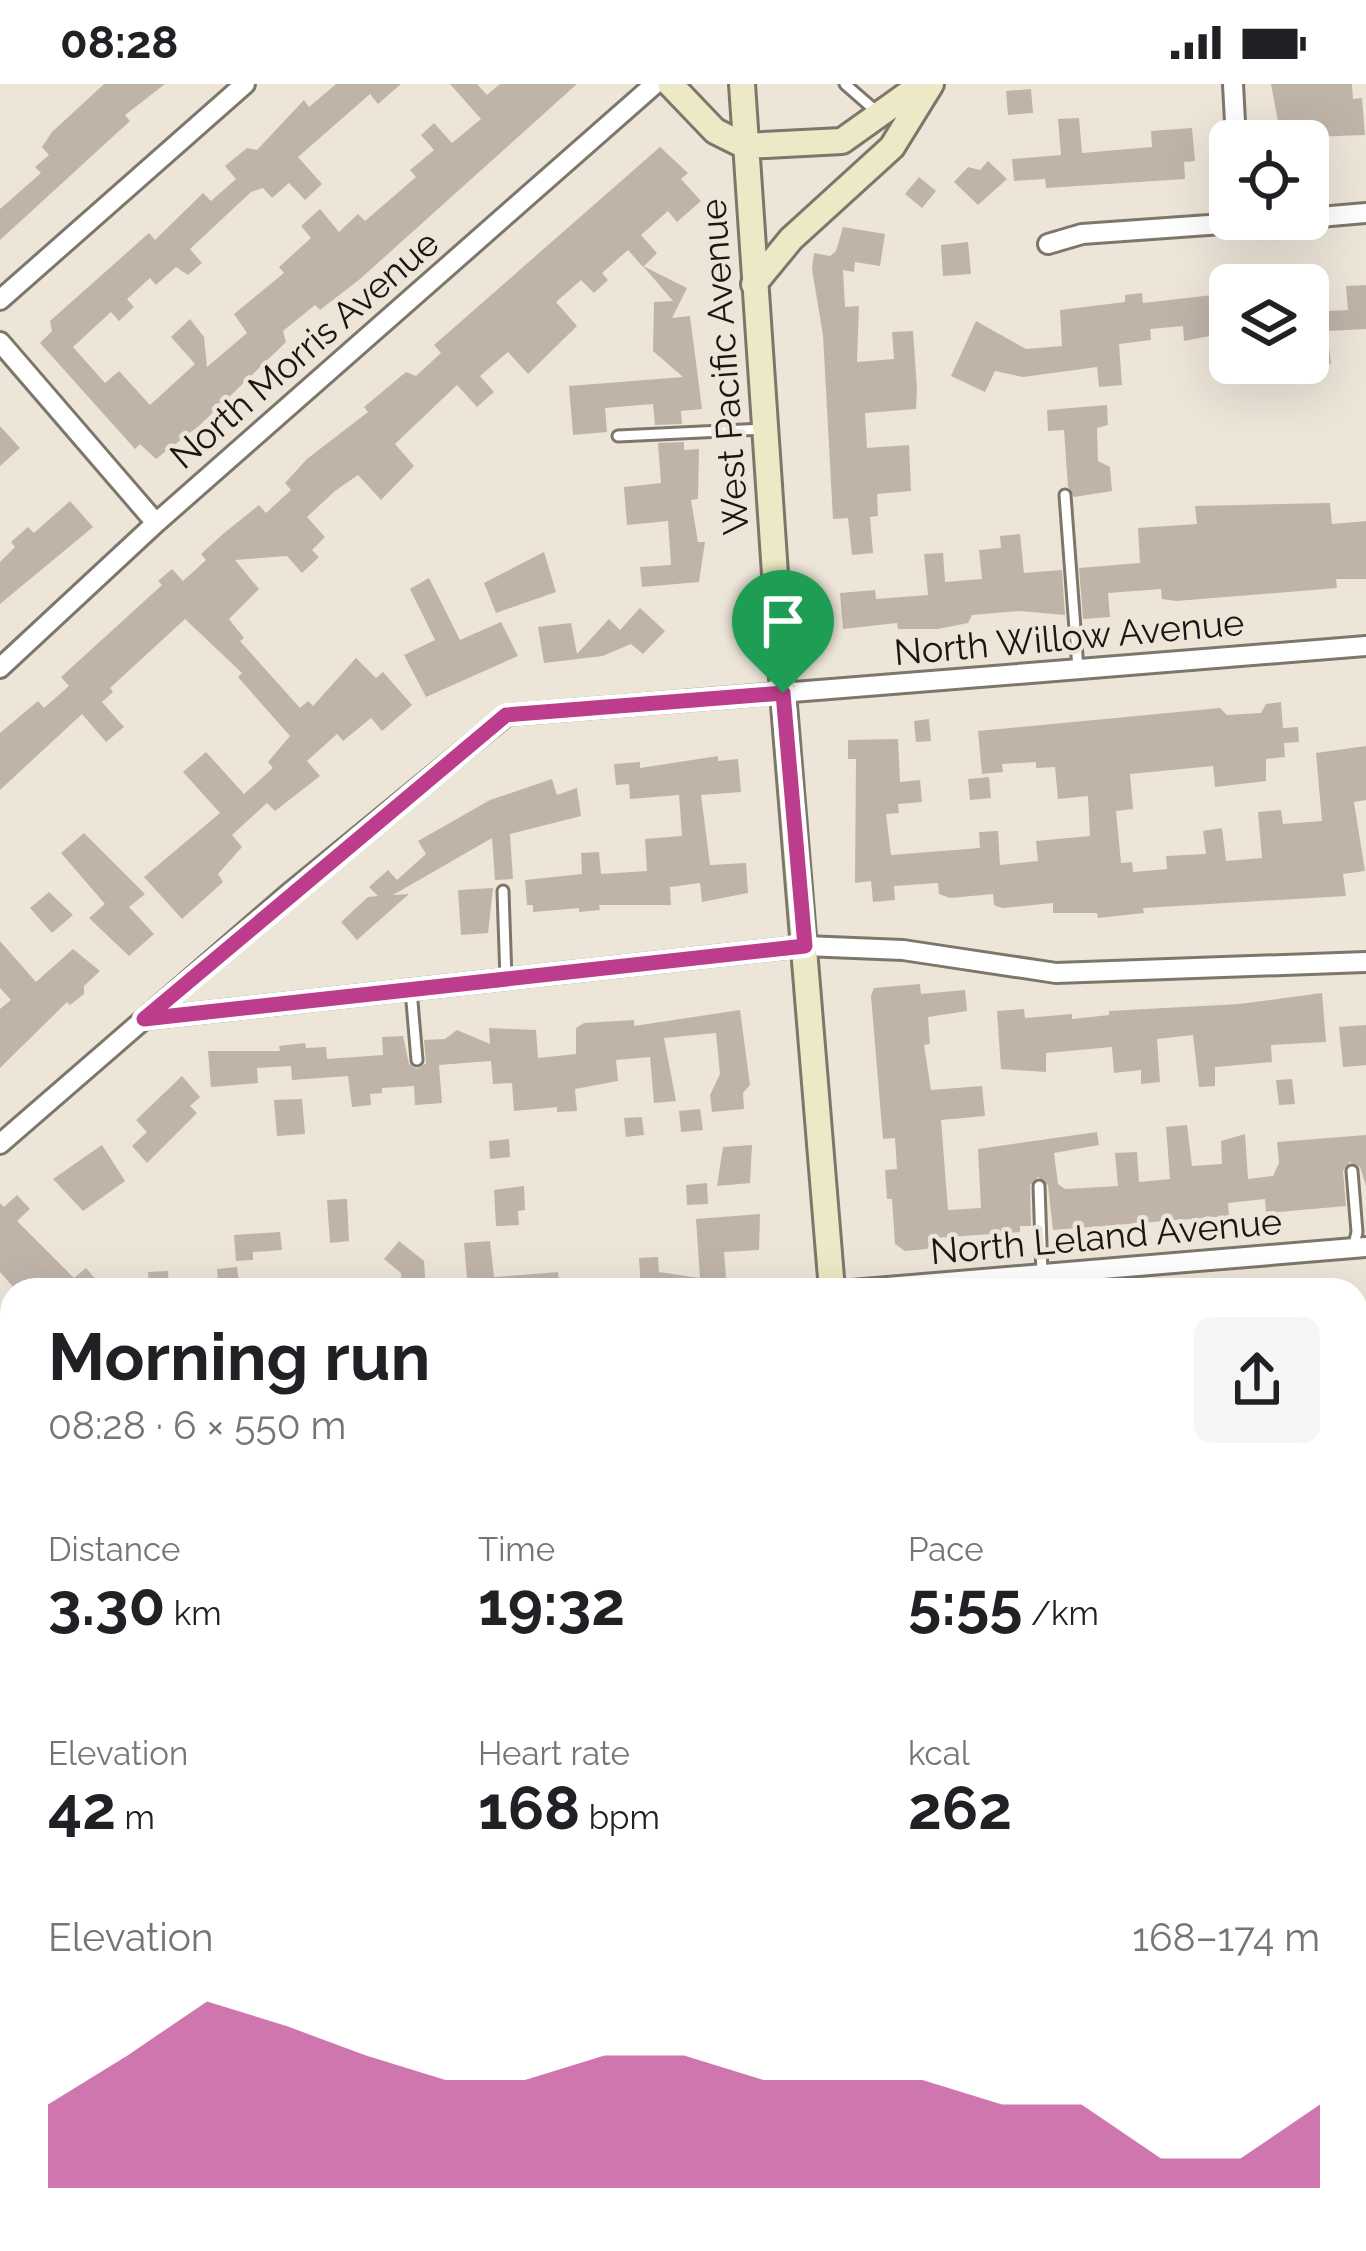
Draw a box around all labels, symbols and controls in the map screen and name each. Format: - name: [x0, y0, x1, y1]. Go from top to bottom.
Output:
- text: 08:28: [60, 16, 179, 69]
- map controls: [1209, 120, 1329, 384]
- button: locate: [1209, 120, 1329, 240]
- street label: West Pacific Avenue: [691, 198, 757, 536]
- street label: North Morris Avenue: [161, 221, 447, 477]
- button: layers: [1209, 264, 1329, 384]
- pin: [732, 570, 834, 693]
- icon: arrive: [750, 588, 816, 654]
- street label: North Willow Avenue: [892, 601, 1246, 673]
- street label: North Leland Avenue: [928, 1200, 1284, 1272]
- button: share: [1194, 1317, 1320, 1443]
- text: Morning run: [48, 1318, 430, 1395]
- text: 08:28 · 6 × 550 m: [48, 1402, 346, 1448]
- text: Distance: [48, 1530, 180, 1569]
- text: Time: [478, 1530, 555, 1569]
- text: Pace: [908, 1530, 984, 1569]
- text: 3.30: [48, 1569, 165, 1639]
- text: 19:32: [478, 1569, 625, 1639]
- text: 5:55: [908, 1569, 1023, 1639]
- text: km: [165, 1594, 222, 1633]
- text: /km: [1023, 1594, 1099, 1633]
- text: Elevation: [48, 1734, 188, 1773]
- text: Heart rate: [478, 1734, 630, 1773]
- text: kcal: [908, 1734, 970, 1773]
- text: 42: [48, 1773, 116, 1843]
- text: 168: [478, 1773, 580, 1843]
- text: 262: [908, 1773, 1012, 1843]
- text: m: [116, 1798, 155, 1837]
- text: bpm: [580, 1798, 660, 1837]
- text: Elevation: [48, 1914, 214, 1960]
- text: 168–174 m: [1132, 1914, 1320, 1960]

